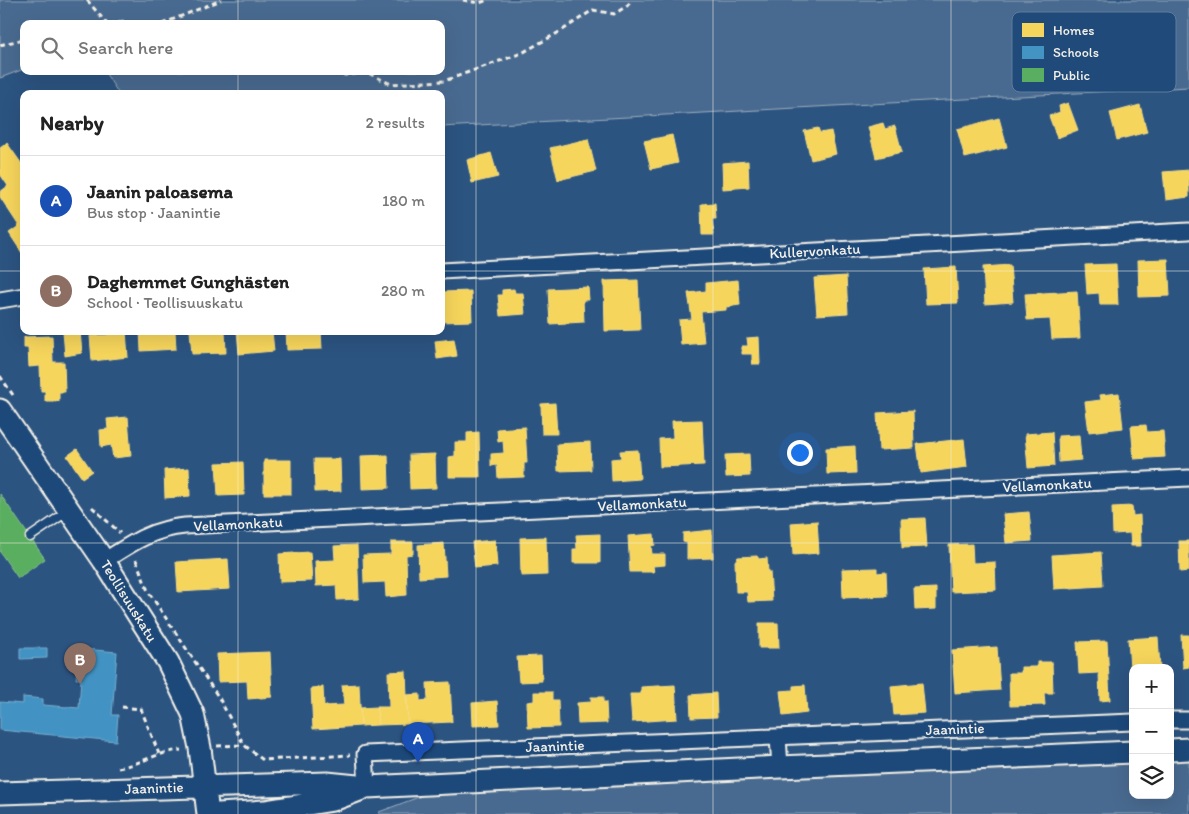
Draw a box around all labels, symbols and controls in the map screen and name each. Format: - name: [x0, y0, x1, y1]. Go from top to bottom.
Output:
- legend: [1012, 12, 1176, 92]
- search box: [20, 20, 445, 75]
- text: Homes: [1053, 22, 1095, 39]
- icon: search: [38, 34, 66, 62]
- text: Search here: [78, 36, 173, 59]
- text: Schools: [1053, 44, 1099, 61]
- text: Public: [1053, 67, 1091, 84]
- text: Nearby: [40, 110, 104, 135]
- text: 2 results: [365, 113, 425, 132]
- text: Jaanin paloasema: [87, 180, 233, 203]
- text: A: [51, 191, 61, 210]
- text: 180 m: [382, 191, 425, 210]
- text: Bus stop · Jaanintie: [87, 203, 221, 222]
- street label: Kullervonkatu: [769, 240, 861, 262]
- text: Daghemmet Gunghästen: [87, 270, 289, 293]
- text: B: [51, 281, 61, 300]
- text: 280 m: [381, 281, 425, 300]
- text: School · Teollisuuskatu: [87, 293, 243, 312]
- your location: [787, 440, 813, 466]
- street label: Vellamonkatu: [1002, 474, 1092, 496]
- street label: Vellamonkatu: [597, 493, 687, 515]
- street label: Vellamonkatu: [193, 513, 283, 535]
- street label: Teollisuuskatu: [97, 557, 161, 645]
- pin: B: [64, 643, 96, 684]
- map controls: [1129, 664, 1174, 799]
- button: +: [1129, 664, 1174, 709]
- button: −: [1129, 709, 1174, 754]
- street label: Jaanintie: [925, 719, 985, 739]
- pin: A: [402, 722, 434, 763]
- street label: Jaanintie: [525, 736, 585, 756]
- button: layers: [1129, 754, 1174, 799]
- street label: Jaanintie: [124, 778, 184, 798]

